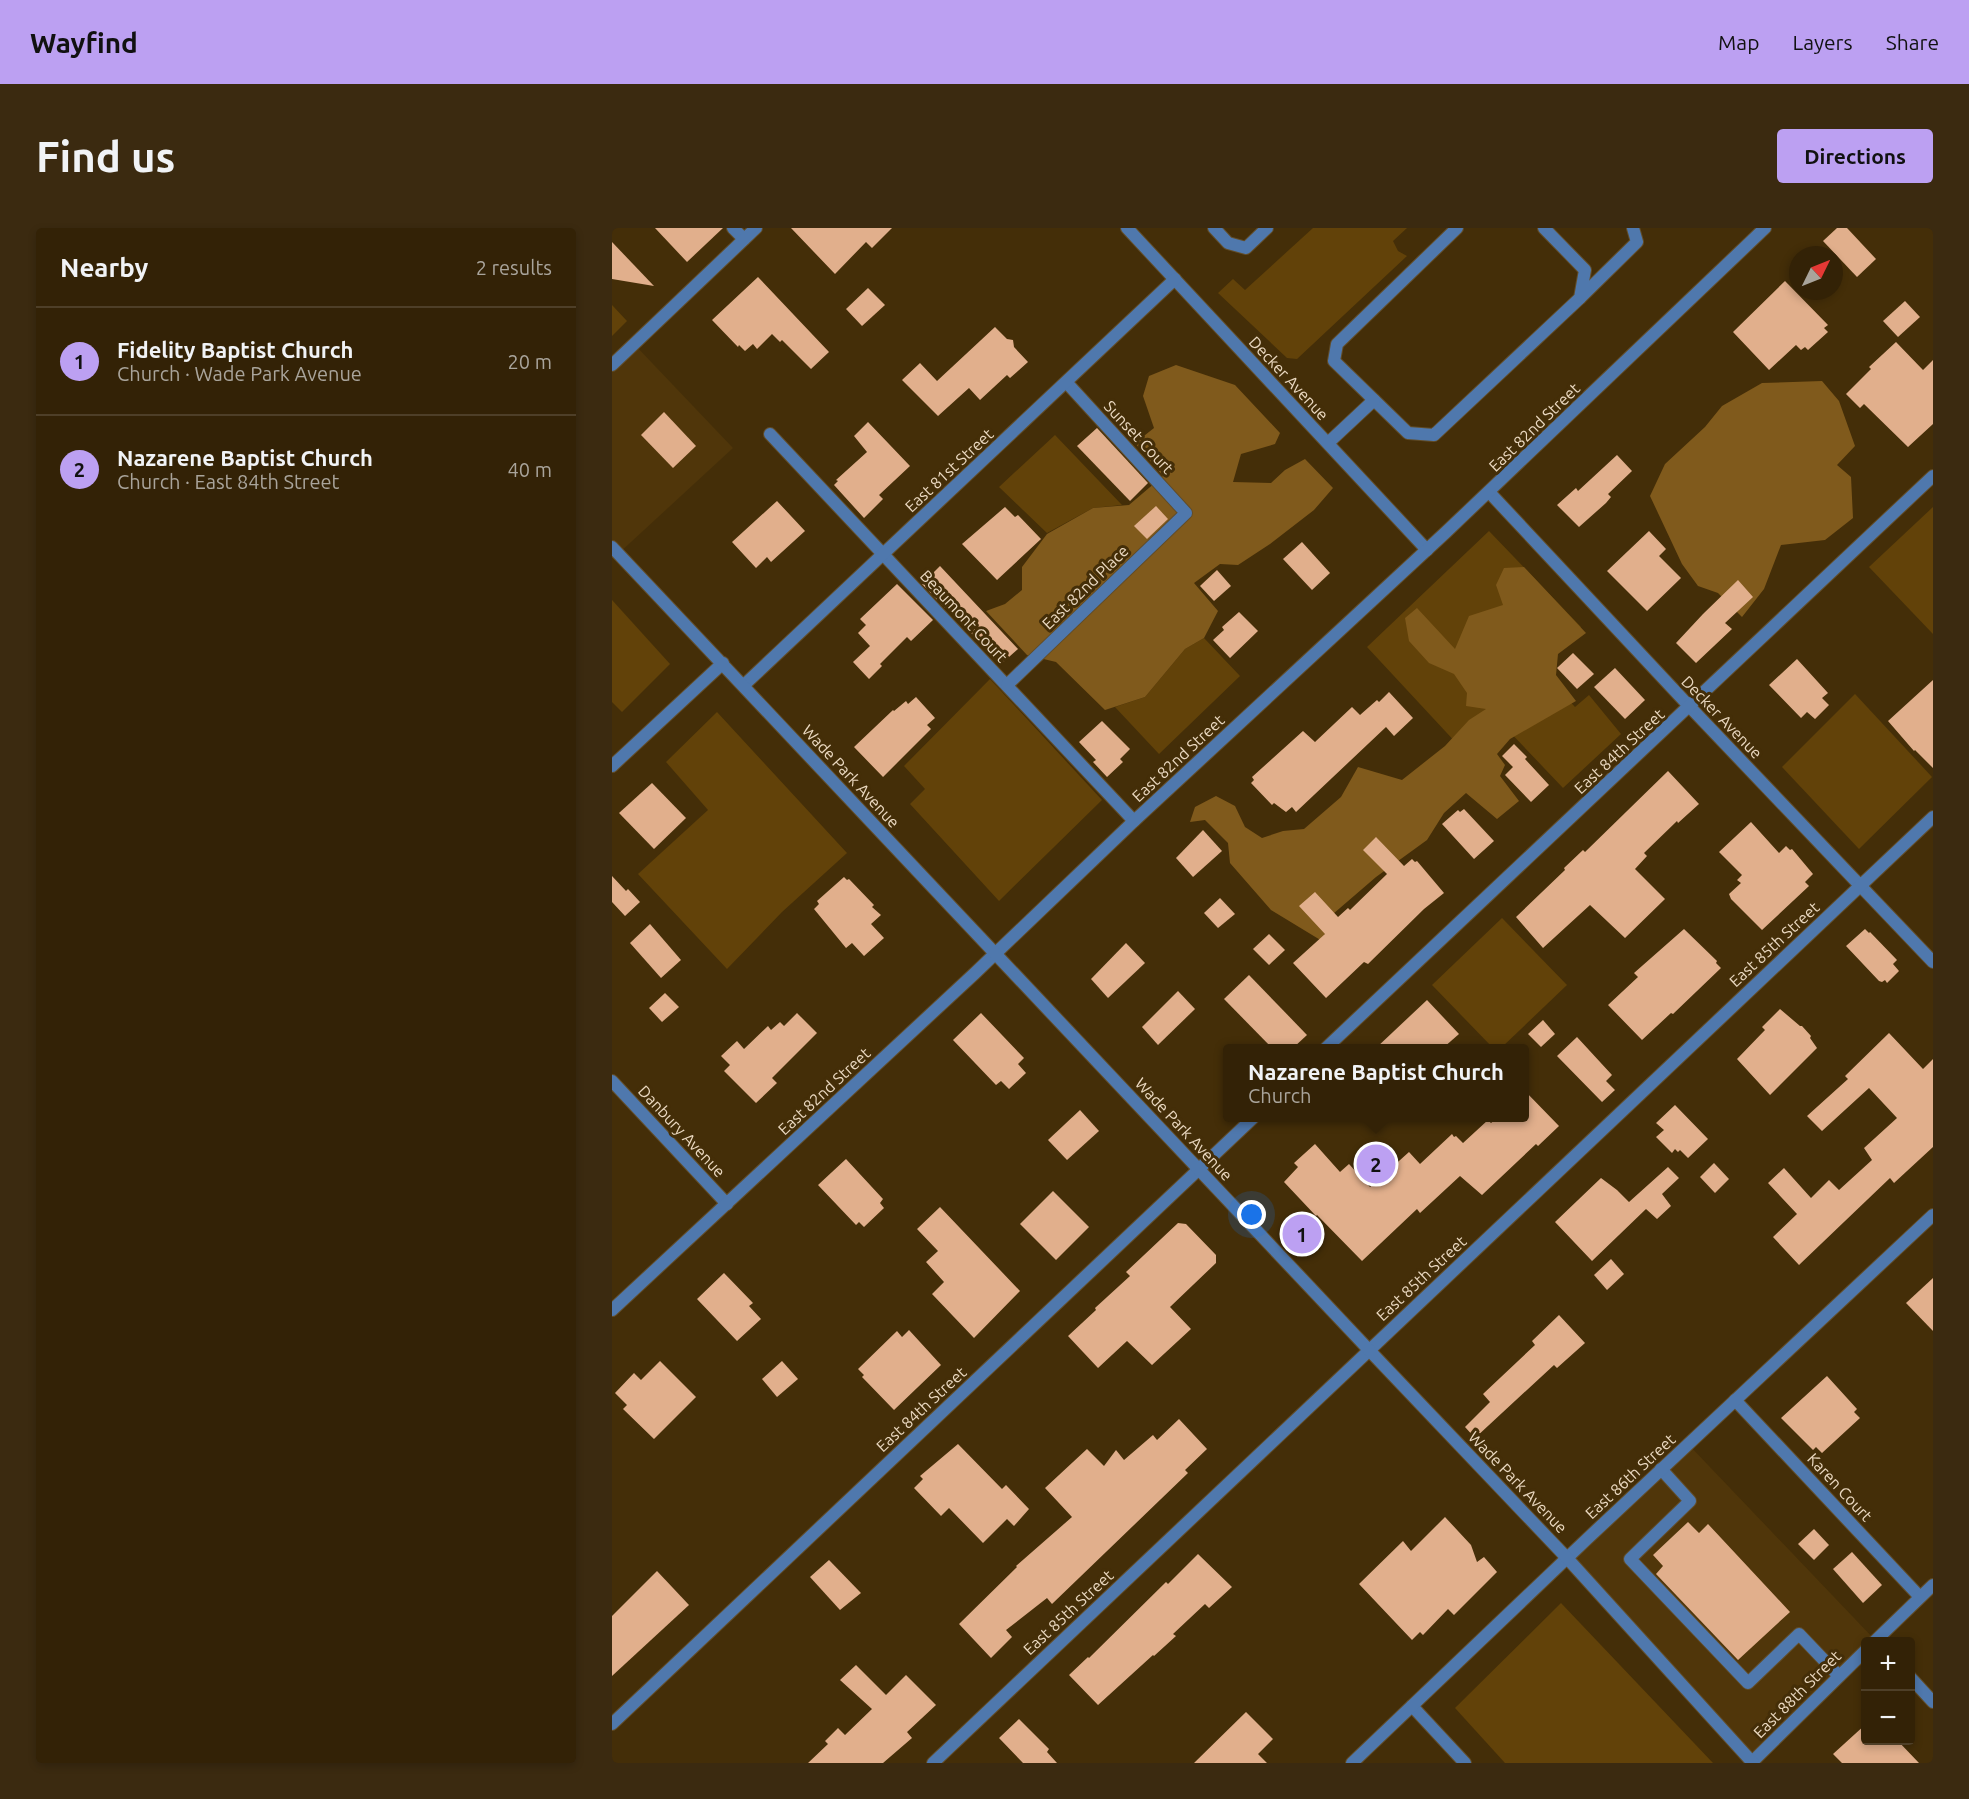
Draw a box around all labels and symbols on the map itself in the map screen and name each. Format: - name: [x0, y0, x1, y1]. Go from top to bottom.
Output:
- north arrow: [1789, 246, 1843, 300]
- street label: Decker Avenue: [1246, 332, 1332, 424]
- street label: East 82nd Street: [1485, 379, 1584, 475]
- street label: Sunset Court: [1101, 397, 1178, 478]
- street label: East 81st Street: [901, 424, 997, 515]
- street label: East 82nd Place: [1038, 541, 1132, 633]
- street label: Beaumont Court: [917, 566, 1012, 666]
- street label: Decker Avenue: [1678, 672, 1766, 762]
- street label: East 84th Street: [1570, 704, 1668, 797]
- street label: East 82nd Street: [1128, 710, 1228, 805]
- street label: Wade Park Avenue: [799, 721, 903, 831]
- street label: East 85th Street: [1725, 897, 1823, 990]
- street label: East 82nd Street: [774, 1043, 874, 1138]
- street label: Wade Park Avenue: [1132, 1074, 1236, 1184]
- street label: Danbury Avenue: [635, 1081, 729, 1181]
- pin: 2: [1356, 1142, 1395, 1186]
- your location: [1237, 1200, 1266, 1229]
- pin: 1: [1282, 1212, 1322, 1256]
- street label: East 85th Street: [1372, 1231, 1470, 1324]
- street label: East 84th Street: [872, 1362, 970, 1455]
- street label: Wade Park Avenue: [1465, 1428, 1571, 1536]
- street label: East 86th Street: [1581, 1429, 1679, 1522]
- street label: Karen Court: [1804, 1449, 1876, 1525]
- street label: East 85th Street: [1019, 1565, 1117, 1658]
- street label: East 88th Street: [1750, 1646, 1845, 1741]

